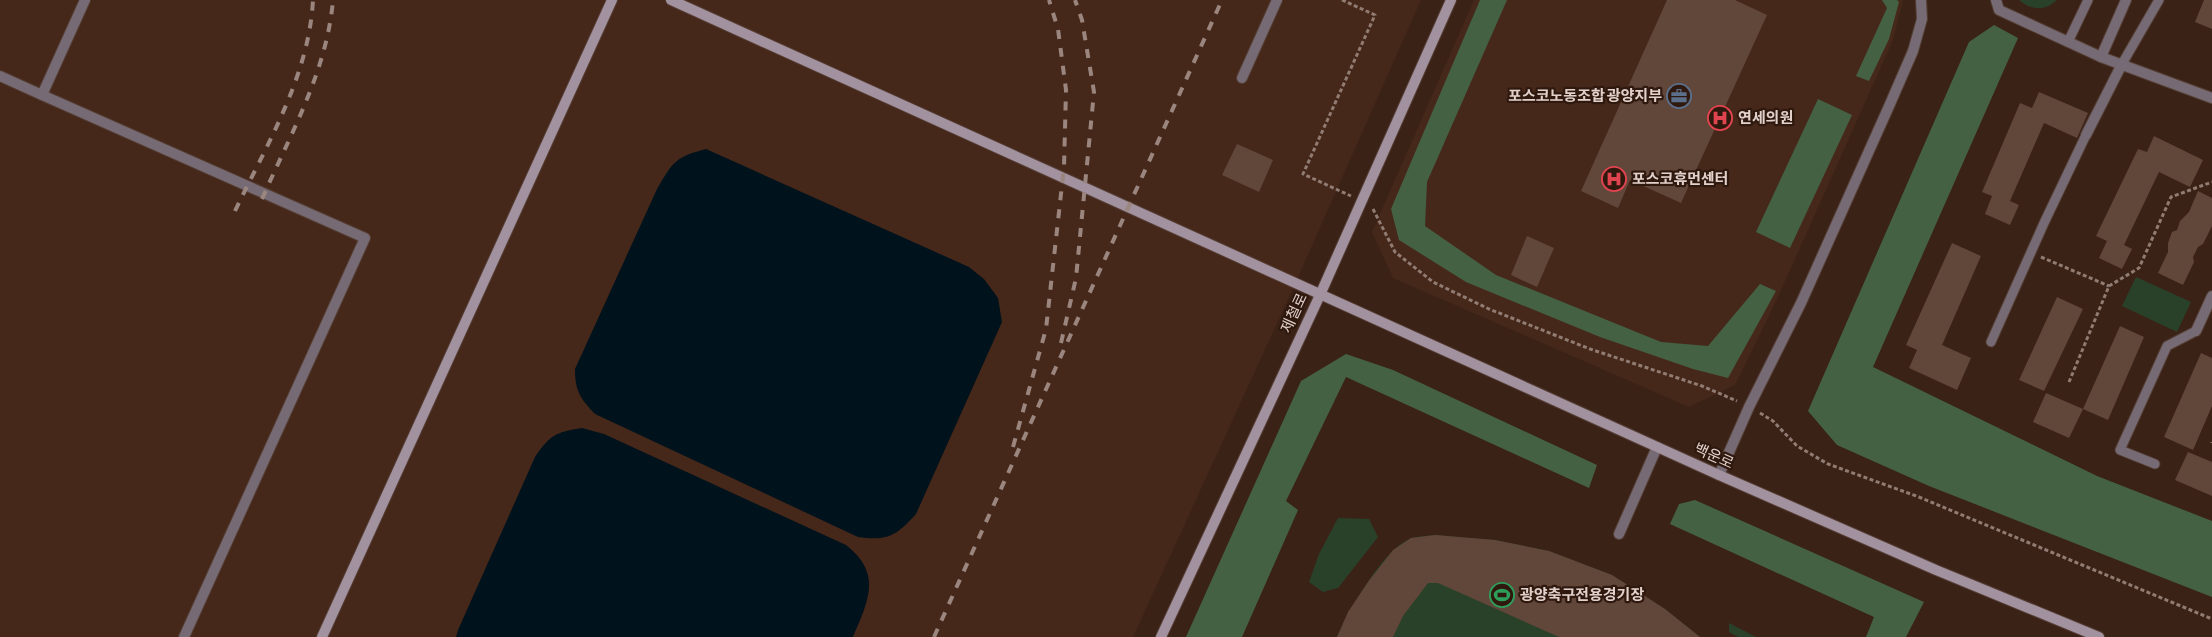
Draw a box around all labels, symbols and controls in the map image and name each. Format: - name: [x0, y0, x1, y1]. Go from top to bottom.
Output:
- office icon: 포스코노동조합 광양지부: [1666, 83, 1692, 109]
- place label: 포스코노동조합 광양지부: [1508, 87, 1662, 104]
- hospital icon: 연세의원: [1707, 105, 1733, 131]
- place label: 연세의원: [1738, 109, 1793, 126]
- hospital icon: 포스코휴먼센터: [1601, 166, 1627, 192]
- place label: 포스코휴먼센터: [1632, 170, 1729, 187]
- street label: 제철로: [1277, 290, 1310, 335]
- street label: 백운로: [1692, 439, 1737, 472]
- sports icon: 광양축구전용경기장: [1489, 582, 1515, 608]
- place label: 광양축구전용경기장: [1520, 586, 1644, 603]

